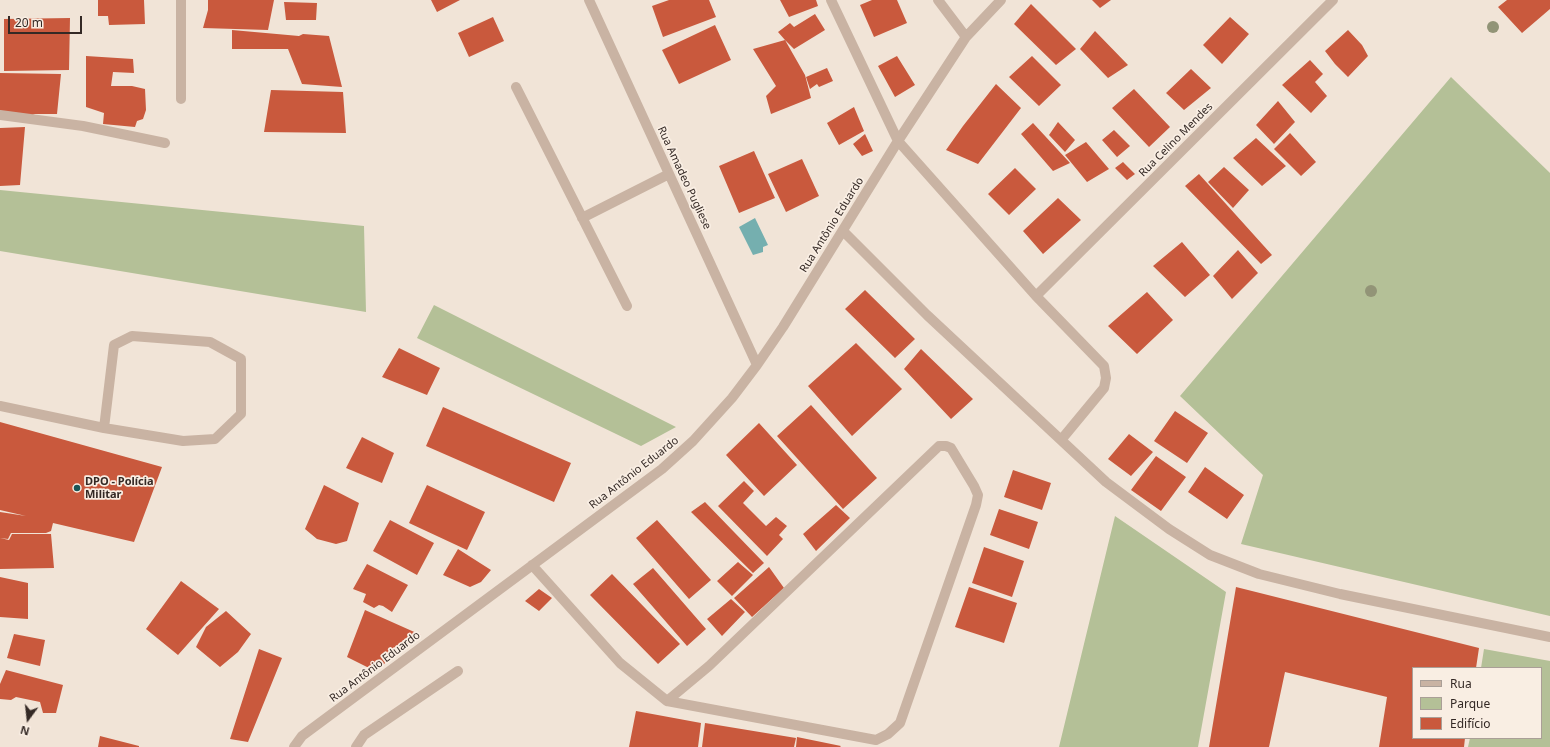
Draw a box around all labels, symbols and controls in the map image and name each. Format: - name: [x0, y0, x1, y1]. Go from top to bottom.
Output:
- scale bar: [10, 8, 84, 34]
- text: 20 m: [15, 14, 43, 31]
- street label: Rua Celino Mendes: [1136, 100, 1216, 180]
- street label: Rua Amadeo Pugliese: [654, 124, 714, 232]
- street label: Rua Antônio Eduardo: [797, 175, 867, 275]
- street label: Rua Antônio Eduardo: [587, 434, 681, 512]
- place label: DPO - Polícia Militar: [85, 475, 154, 501]
- marker: DPO - Polícia Militar: [72, 483, 82, 493]
- street label: Rua Antônio Eduardo: [327, 629, 423, 705]
- legend: [1412, 667, 1542, 739]
- text: Rua: [1450, 675, 1472, 692]
- text: Parque: [1450, 695, 1490, 712]
- north arrow: [8, 699, 48, 739]
- text: Edifício: [1450, 715, 1491, 732]
- text: N: [19, 723, 31, 739]

